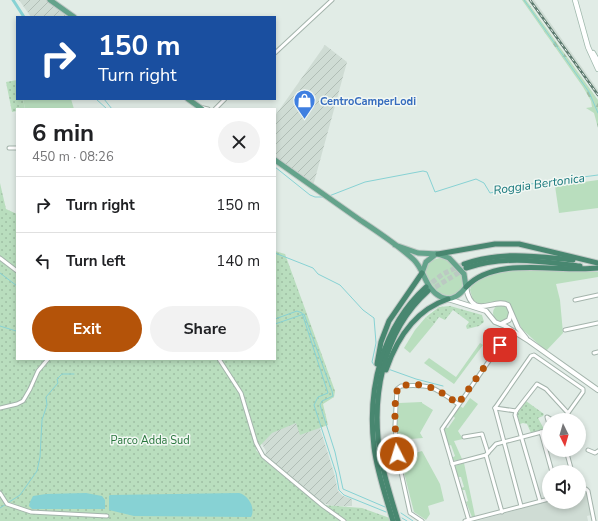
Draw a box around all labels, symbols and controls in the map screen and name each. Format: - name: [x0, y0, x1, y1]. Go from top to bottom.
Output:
- text: 150 m: [98, 27, 181, 65]
- icon: right: [32, 32, 84, 84]
- text: Turn right: [98, 63, 177, 87]
- shop icon: CentroCamperLodi: [292, 88, 318, 121]
- place label: CentroCamperLodi: [320, 94, 416, 109]
- text: 6 min: [32, 117, 94, 149]
- button: close: [218, 121, 260, 163]
- text: 450 m · 08:26: [32, 148, 114, 166]
- water label: Roggia Bertonica: [492, 170, 586, 198]
- icon: right: [32, 194, 54, 216]
- text: Turn right: [66, 195, 135, 215]
- text: 150 m: [216, 195, 260, 215]
- icon: left: [32, 250, 54, 272]
- text: Turn left: [66, 251, 125, 271]
- text: 140 m: [216, 251, 260, 271]
- button: Exit: [32, 306, 142, 352]
- button: Share: [150, 306, 260, 352]
- pin: [483, 328, 517, 362]
- icon: arrive: [489, 334, 511, 356]
- north arrow: [542, 413, 586, 457]
- map controls: [542, 413, 586, 509]
- park label: Parco Adda Sud: [110, 433, 190, 448]
- position arrow: [376, 433, 418, 475]
- button: sound: [542, 465, 586, 509]

